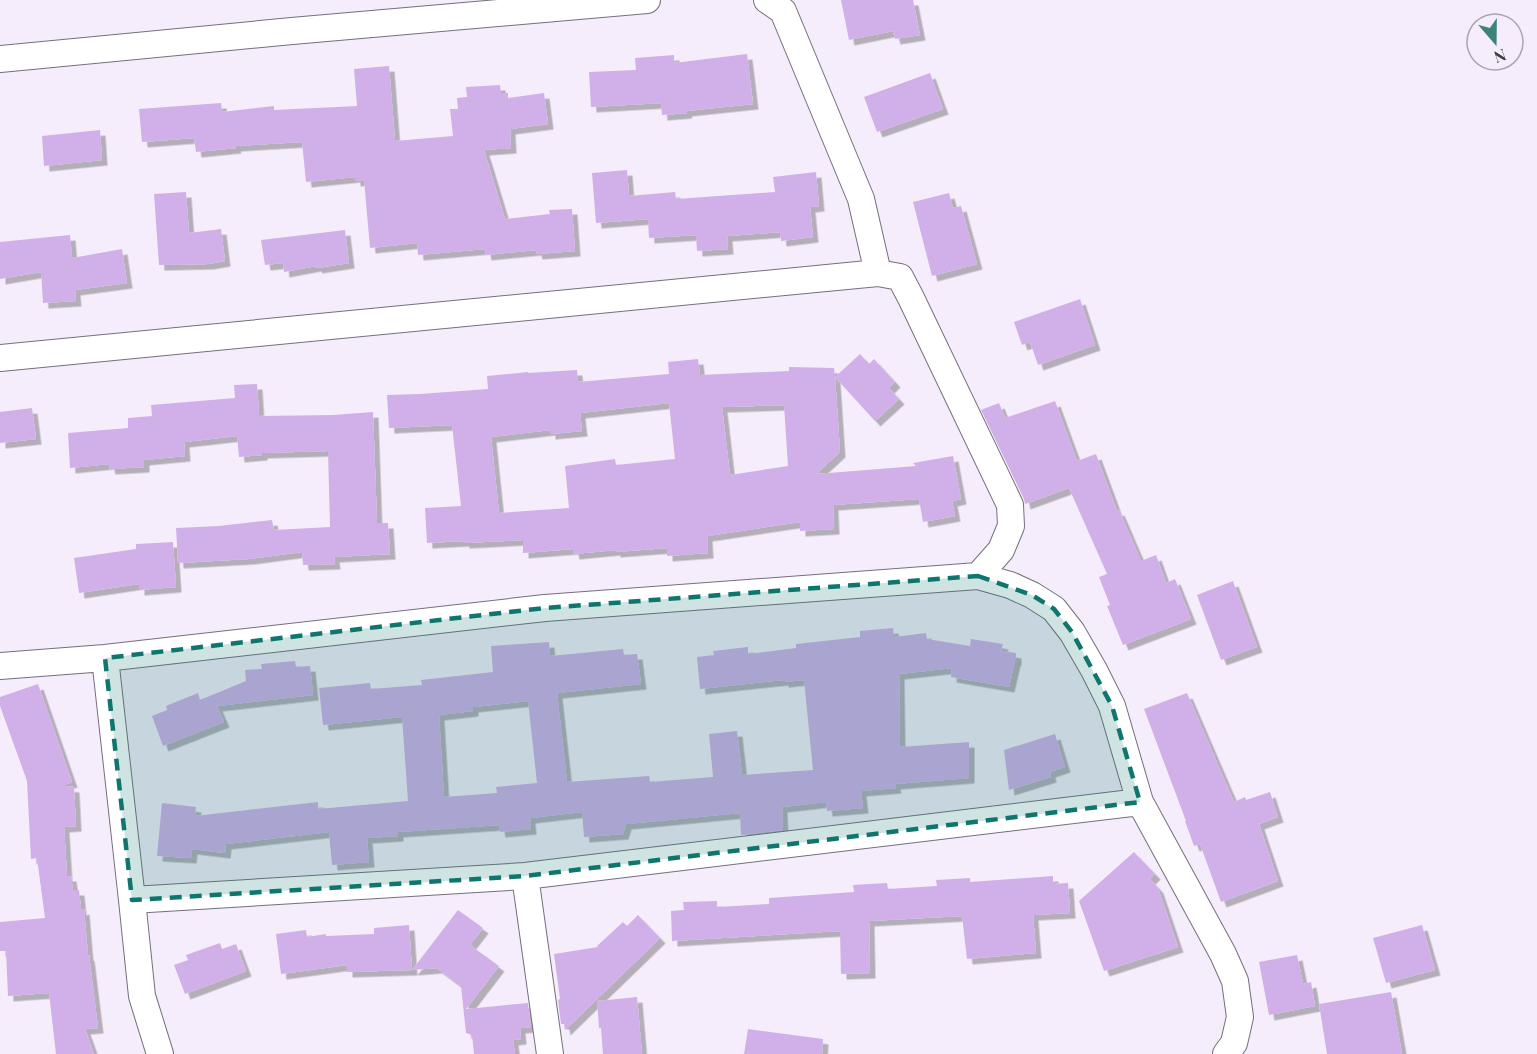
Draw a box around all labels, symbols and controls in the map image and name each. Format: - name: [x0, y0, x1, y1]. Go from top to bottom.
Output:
- north arrow: [1465, 12, 1525, 72]
- text: N: [1491, 45, 1509, 69]

